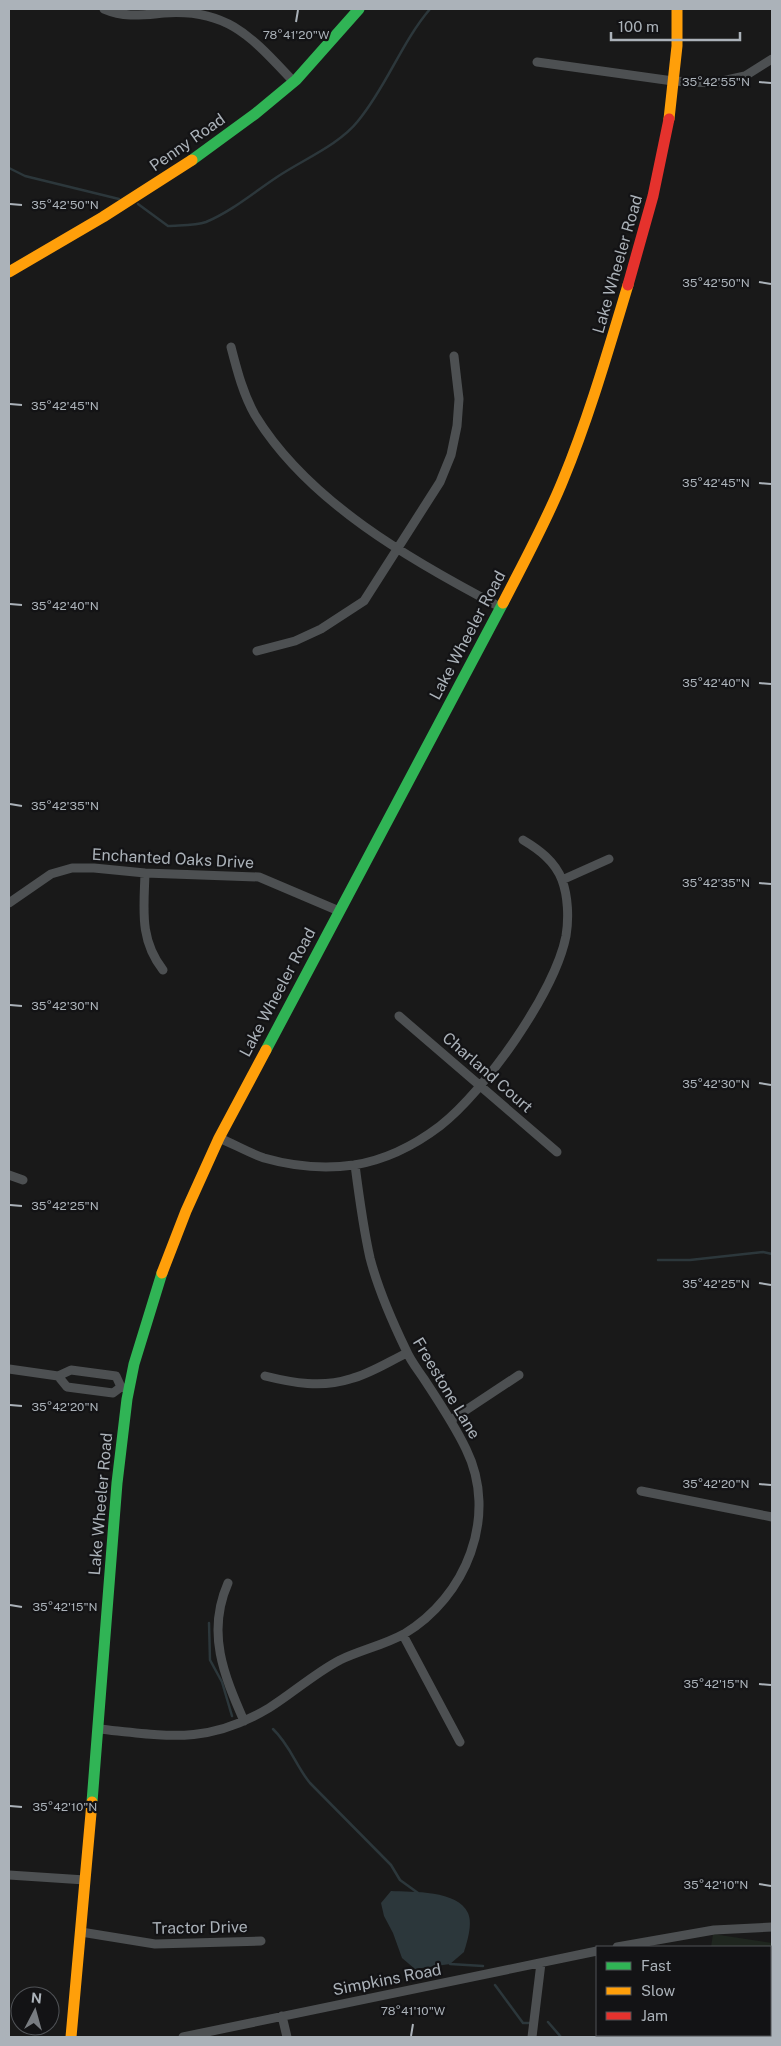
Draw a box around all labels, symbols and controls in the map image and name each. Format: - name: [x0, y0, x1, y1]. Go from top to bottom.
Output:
- scale bar: [611, 10, 740, 42]
- text: 100 m: [618, 18, 659, 35]
- text: 78°41'20"W: [263, 28, 330, 42]
- text: 35°42'55"N: [682, 75, 750, 89]
- street label: Penny Road: [146, 110, 229, 175]
- street label: Lake Wheeler Road: [589, 193, 646, 336]
- text: 35°42'50"N: [31, 198, 99, 212]
- text: 35°42'50"N: [682, 276, 750, 290]
- text: 35°42'45"N: [31, 399, 99, 413]
- text: 35°42'45"N: [682, 476, 750, 490]
- street label: Lake Wheeler Road: [425, 568, 509, 703]
- text: 35°42'40"N: [31, 599, 99, 613]
- text: 35°42'40"N: [682, 676, 750, 690]
- text: 35°42'35"N: [31, 799, 99, 813]
- street label: Enchanted Oaks Drive: [91, 845, 255, 872]
- text: 35°42'35"N: [682, 876, 750, 890]
- street label: Lake Wheeler Road: [235, 925, 319, 1060]
- text: 35°42'30"N: [31, 999, 99, 1013]
- street label: Charland Court: [439, 1028, 537, 1117]
- text: 35°42'30"N: [682, 1077, 750, 1091]
- text: 35°42'25"N: [31, 1199, 99, 1213]
- text: 35°42'25"N: [682, 1277, 750, 1291]
- street label: Freestone Lane: [409, 1334, 484, 1442]
- text: 35°42'20"N: [31, 1400, 99, 1414]
- street label: Lake Wheeler Road: [85, 1432, 116, 1576]
- text: 35°42'20"N: [682, 1477, 750, 1491]
- text: 35°42'15"N: [32, 1600, 98, 1614]
- text: 35°42'15"N: [683, 1677, 749, 1691]
- text: 35°42'10"N: [33, 1800, 97, 1814]
- text: 35°42'10"N: [684, 1878, 748, 1892]
- street label: Tractor Drive: [152, 1917, 248, 1938]
- legend: [596, 1946, 771, 2036]
- text: Fast: [641, 1957, 671, 1974]
- street label: Simpkins Road: [331, 1960, 443, 1999]
- text: Slow: [641, 1982, 676, 1999]
- north arrow: [10, 1986, 60, 2036]
- text: N: [30, 1990, 43, 2007]
- text: 78°41'10"W: [381, 2004, 446, 2018]
- text: Jam: [641, 2007, 668, 2024]

